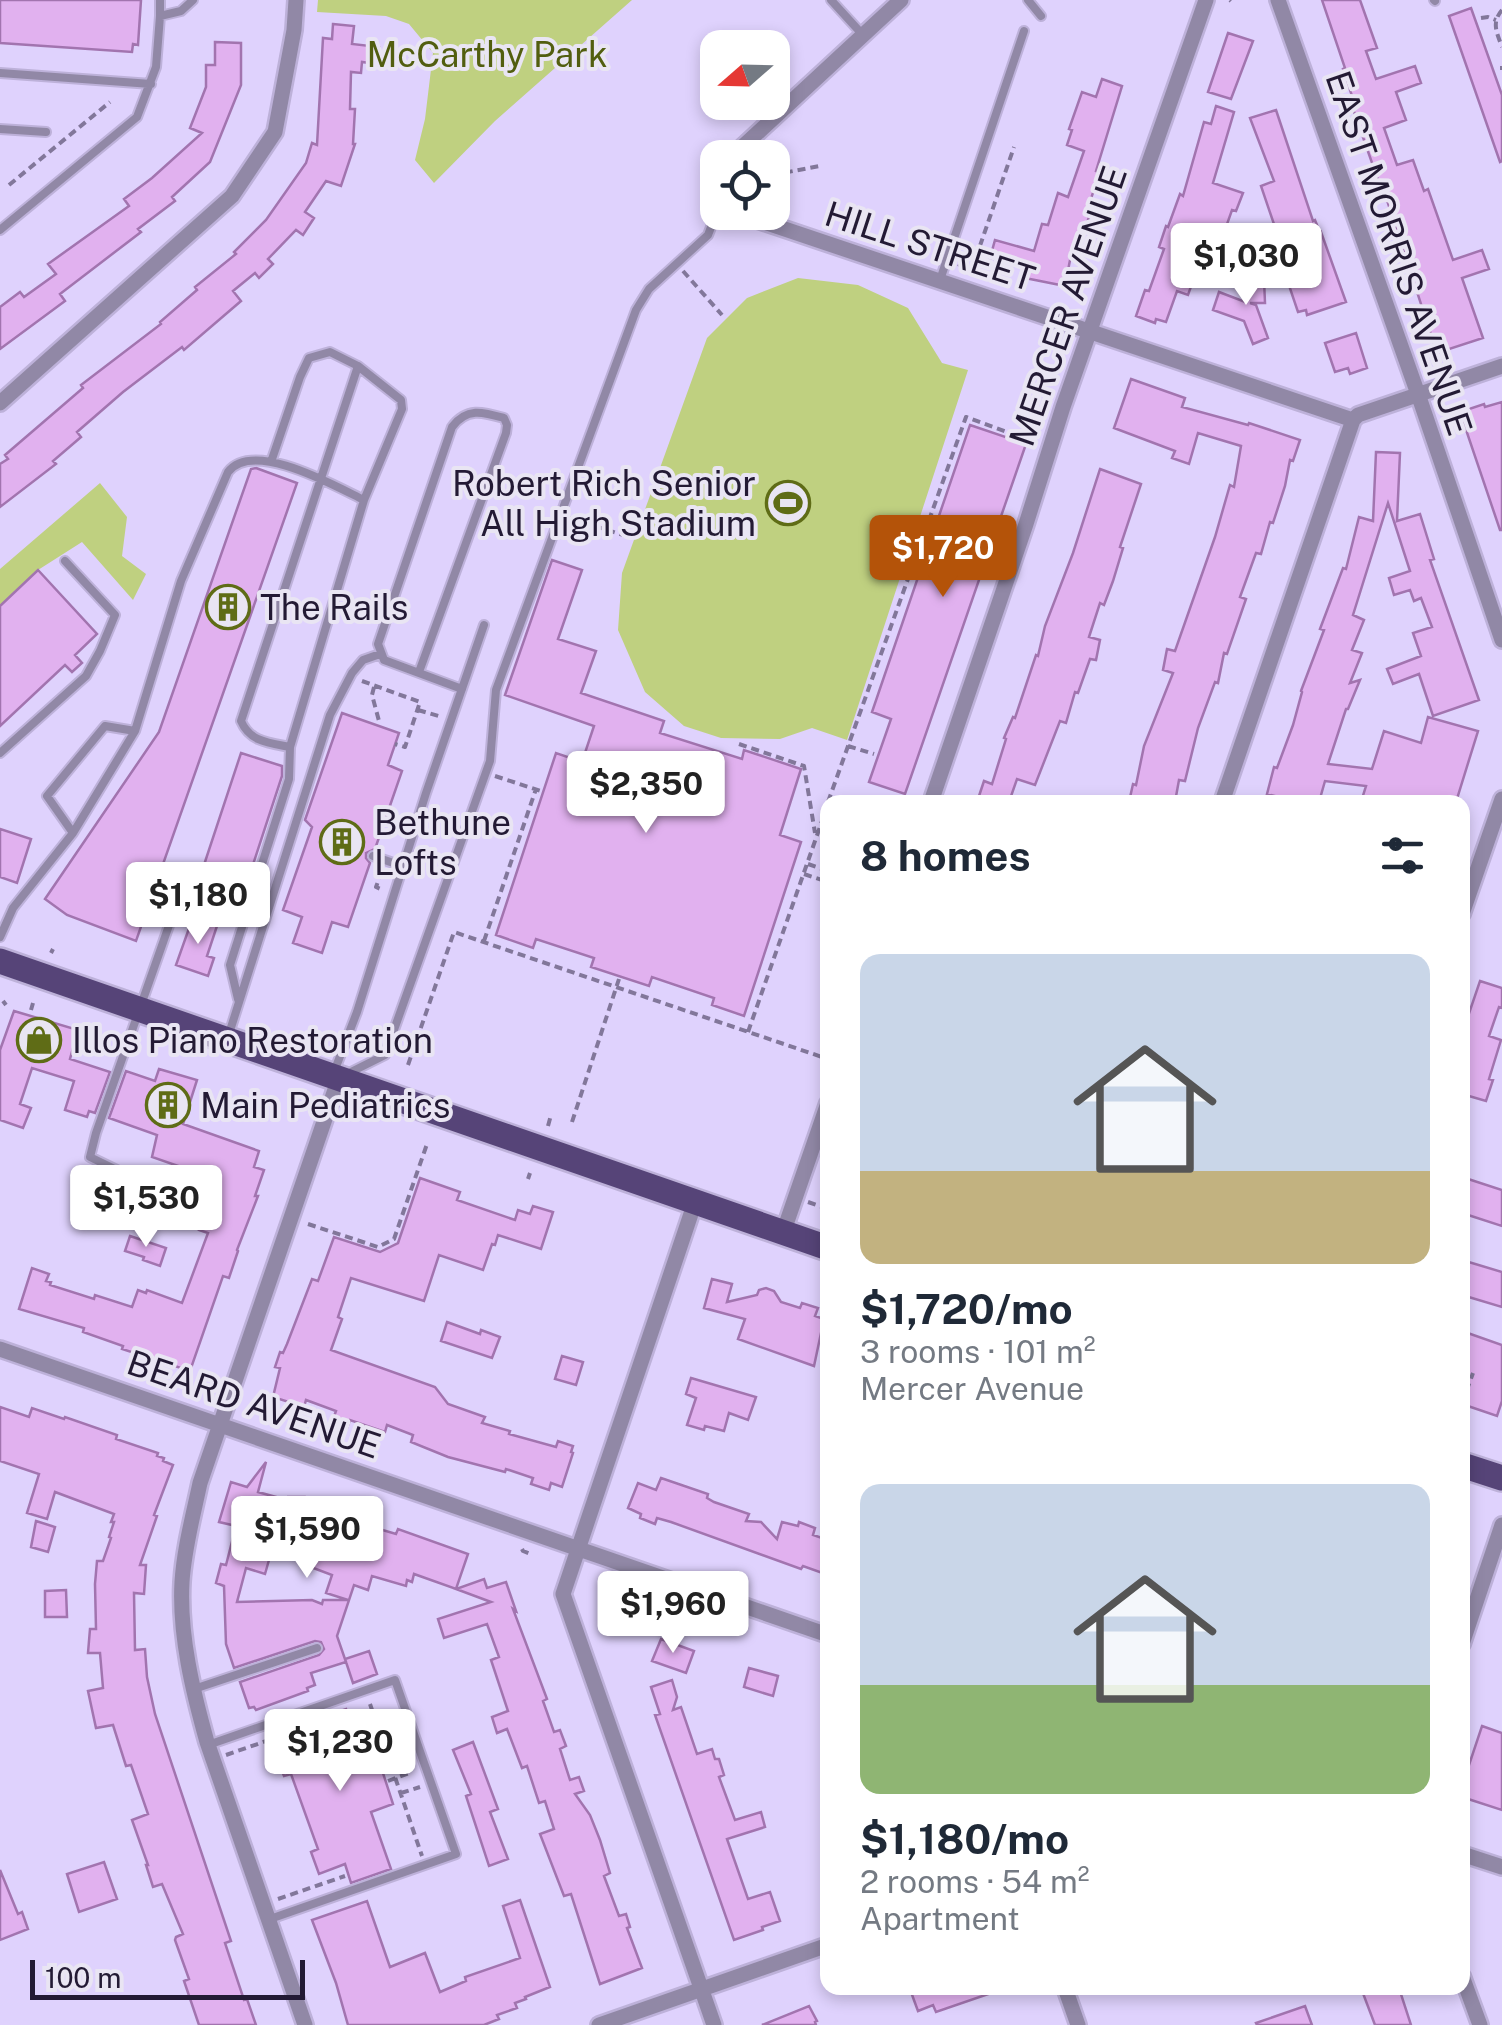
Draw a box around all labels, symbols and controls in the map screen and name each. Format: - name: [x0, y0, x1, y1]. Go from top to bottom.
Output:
- north arrow: [700, 30, 790, 120]
- map controls: [700, 30, 790, 230]
- park label: McCarthy Park: [366, 34, 608, 75]
- street label: EAST MORRIS AVENUE: [1317, 65, 1481, 441]
- button: locate: [700, 140, 790, 230]
- street label: MERCER AVENUE: [1001, 161, 1135, 451]
- street label: HILL STREET: [820, 193, 1040, 299]
- pin: $1,030: [1165, 223, 1327, 308]
- text: $1,030: [1193, 237, 1299, 274]
- place label: Robert Rich Senior All High Stadium: [452, 463, 756, 544]
- sports icon: Robert Rich Senior All High Stadium: [765, 480, 811, 526]
- pin: $1,720: [862, 515, 1024, 600]
- text: $1,720: [892, 529, 994, 566]
- building icon: The Rails: [205, 584, 251, 630]
- place label: The Rails: [260, 587, 408, 628]
- pin: $2,350: [565, 751, 727, 836]
- text: $2,350: [589, 765, 703, 802]
- place label: Bethune Lofts: [374, 802, 511, 883]
- building icon: Bethune Lofts: [319, 819, 365, 865]
- icon: filters: [1375, 828, 1430, 883]
- text: 8 homes: [860, 831, 1031, 880]
- pin: $1,180: [117, 862, 279, 947]
- text: $1,180: [148, 876, 248, 913]
- shop icon: Illos Piano Restoration: [16, 1017, 62, 1063]
- icon: home: [1055, 1019, 1235, 1199]
- place label: Illos Piano Restoration: [72, 1020, 433, 1061]
- building icon: Main Pediatrics: [145, 1082, 191, 1128]
- place label: Main Pediatrics: [200, 1085, 451, 1126]
- pin: $1,530: [65, 1165, 227, 1250]
- text: $1,530: [92, 1179, 200, 1216]
- text: $1,720/mo: [860, 1284, 1073, 1333]
- text: 3 rooms · 101 m²: [860, 1333, 1096, 1370]
- street label: BEARD AVENUE: [122, 1341, 386, 1467]
- text: Mercer Avenue: [860, 1370, 1084, 1407]
- pin: $1,590: [226, 1496, 388, 1581]
- text: $1,590: [253, 1510, 361, 1547]
- icon: home: [1055, 1549, 1235, 1729]
- pin: $1,960: [592, 1571, 754, 1656]
- text: $1,960: [620, 1585, 726, 1622]
- pin: $1,230: [259, 1709, 421, 1794]
- text: $1,230: [286, 1723, 394, 1760]
- text: $1,180/mo: [860, 1814, 1069, 1863]
- text: 2 rooms · 54 m²: [860, 1863, 1089, 1900]
- text: Apartment: [860, 1900, 1020, 1937]
- scale bar: [30, 1955, 305, 2000]
- text: 100 m: [45, 1961, 122, 1994]

